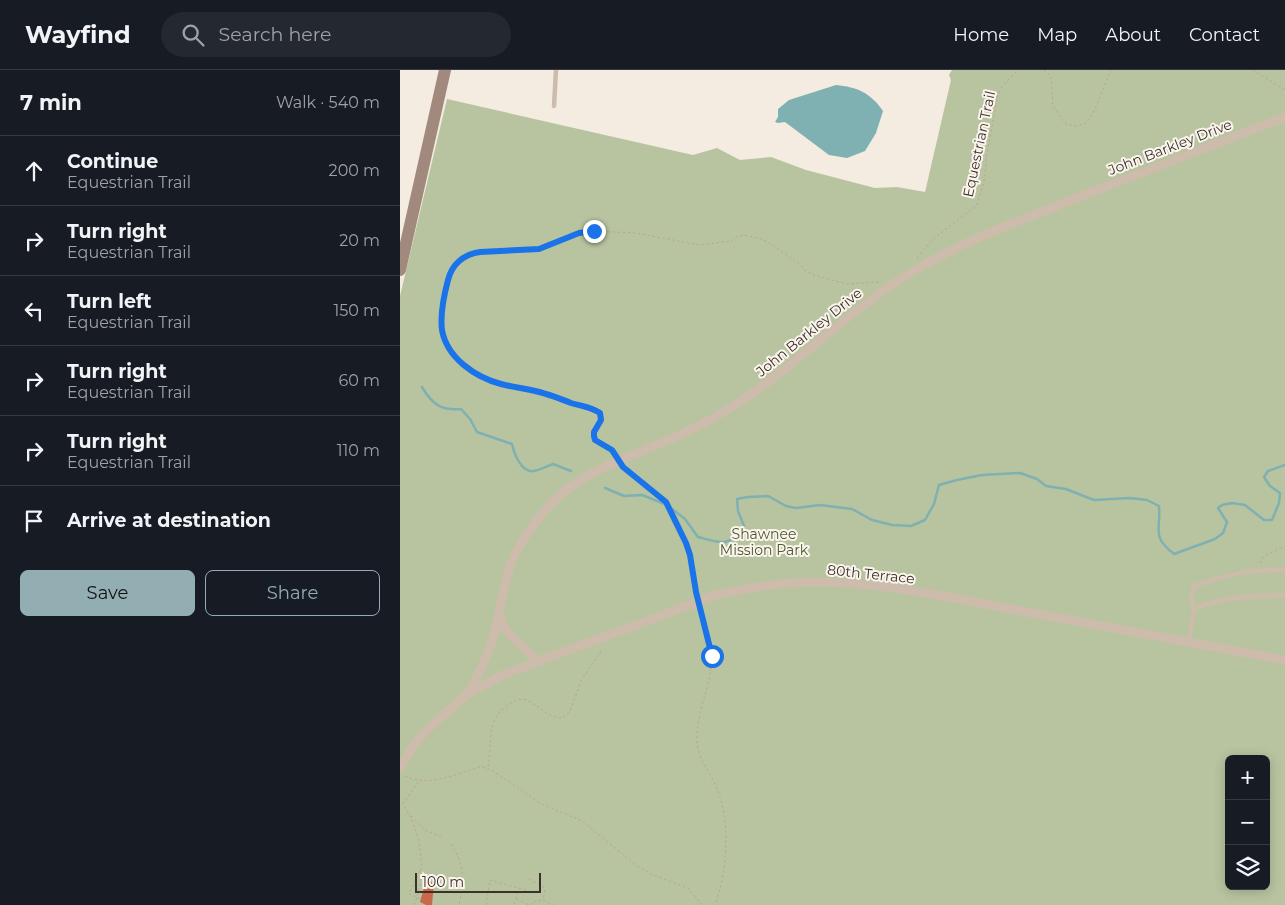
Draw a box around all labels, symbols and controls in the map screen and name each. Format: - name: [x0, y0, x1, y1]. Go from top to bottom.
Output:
- search box: [161, 12, 511, 57]
- text: Wayfind: [25, 20, 131, 49]
- icon: search: [179, 21, 207, 49]
- text: Search here: [219, 23, 332, 46]
- text: Home: [953, 24, 1009, 46]
- text: Map: [1037, 24, 1077, 46]
- text: About: [1105, 24, 1161, 46]
- text: Contact: [1189, 24, 1260, 46]
- street label: Equestrian Trail: [959, 89, 999, 199]
- text: 7 min: [20, 90, 82, 115]
- text: Walk · 540 m: [276, 93, 380, 112]
- street label: John Barkley Drive: [1105, 115, 1234, 179]
- text: Continue: [67, 150, 158, 173]
- icon: ahead: [20, 157, 48, 185]
- text: 200 m: [329, 161, 380, 180]
- text: Equestrian Trail: [67, 173, 191, 192]
- text: Turn right: [67, 220, 167, 243]
- route end: [583, 220, 606, 243]
- icon: right: [20, 227, 48, 255]
- text: 20 m: [339, 231, 380, 250]
- text: Equestrian Trail: [67, 243, 191, 262]
- street label: John Barkley Drive: [752, 284, 866, 381]
- text: Turn left: [67, 290, 152, 313]
- icon: left: [20, 297, 48, 325]
- text: 150 m: [333, 301, 380, 320]
- text: Equestrian Trail: [67, 313, 191, 332]
- text: Turn right: [67, 360, 167, 383]
- icon: right: [20, 367, 48, 395]
- text: 60 m: [338, 371, 380, 390]
- text: Equestrian Trail: [67, 383, 191, 402]
- text: Turn right: [67, 430, 167, 453]
- icon: right: [20, 437, 48, 465]
- text: 110 m: [337, 441, 380, 460]
- text: Equestrian Trail: [67, 453, 191, 472]
- icon: arrive: [20, 507, 48, 535]
- text: Arrive at destination: [67, 509, 271, 532]
- park label: Shawnee Mission Park: [720, 525, 809, 559]
- street label: 80th Terrace: [826, 560, 916, 588]
- button: Save: [20, 570, 195, 616]
- button: Share: [205, 570, 380, 616]
- route start: [701, 645, 724, 668]
- map controls: [1225, 755, 1270, 890]
- button: +: [1225, 755, 1270, 800]
- button: −: [1225, 800, 1270, 845]
- button: layers: [1225, 845, 1270, 890]
- scale bar: [415, 870, 541, 893]
- text: 100 m: [422, 873, 464, 891]

